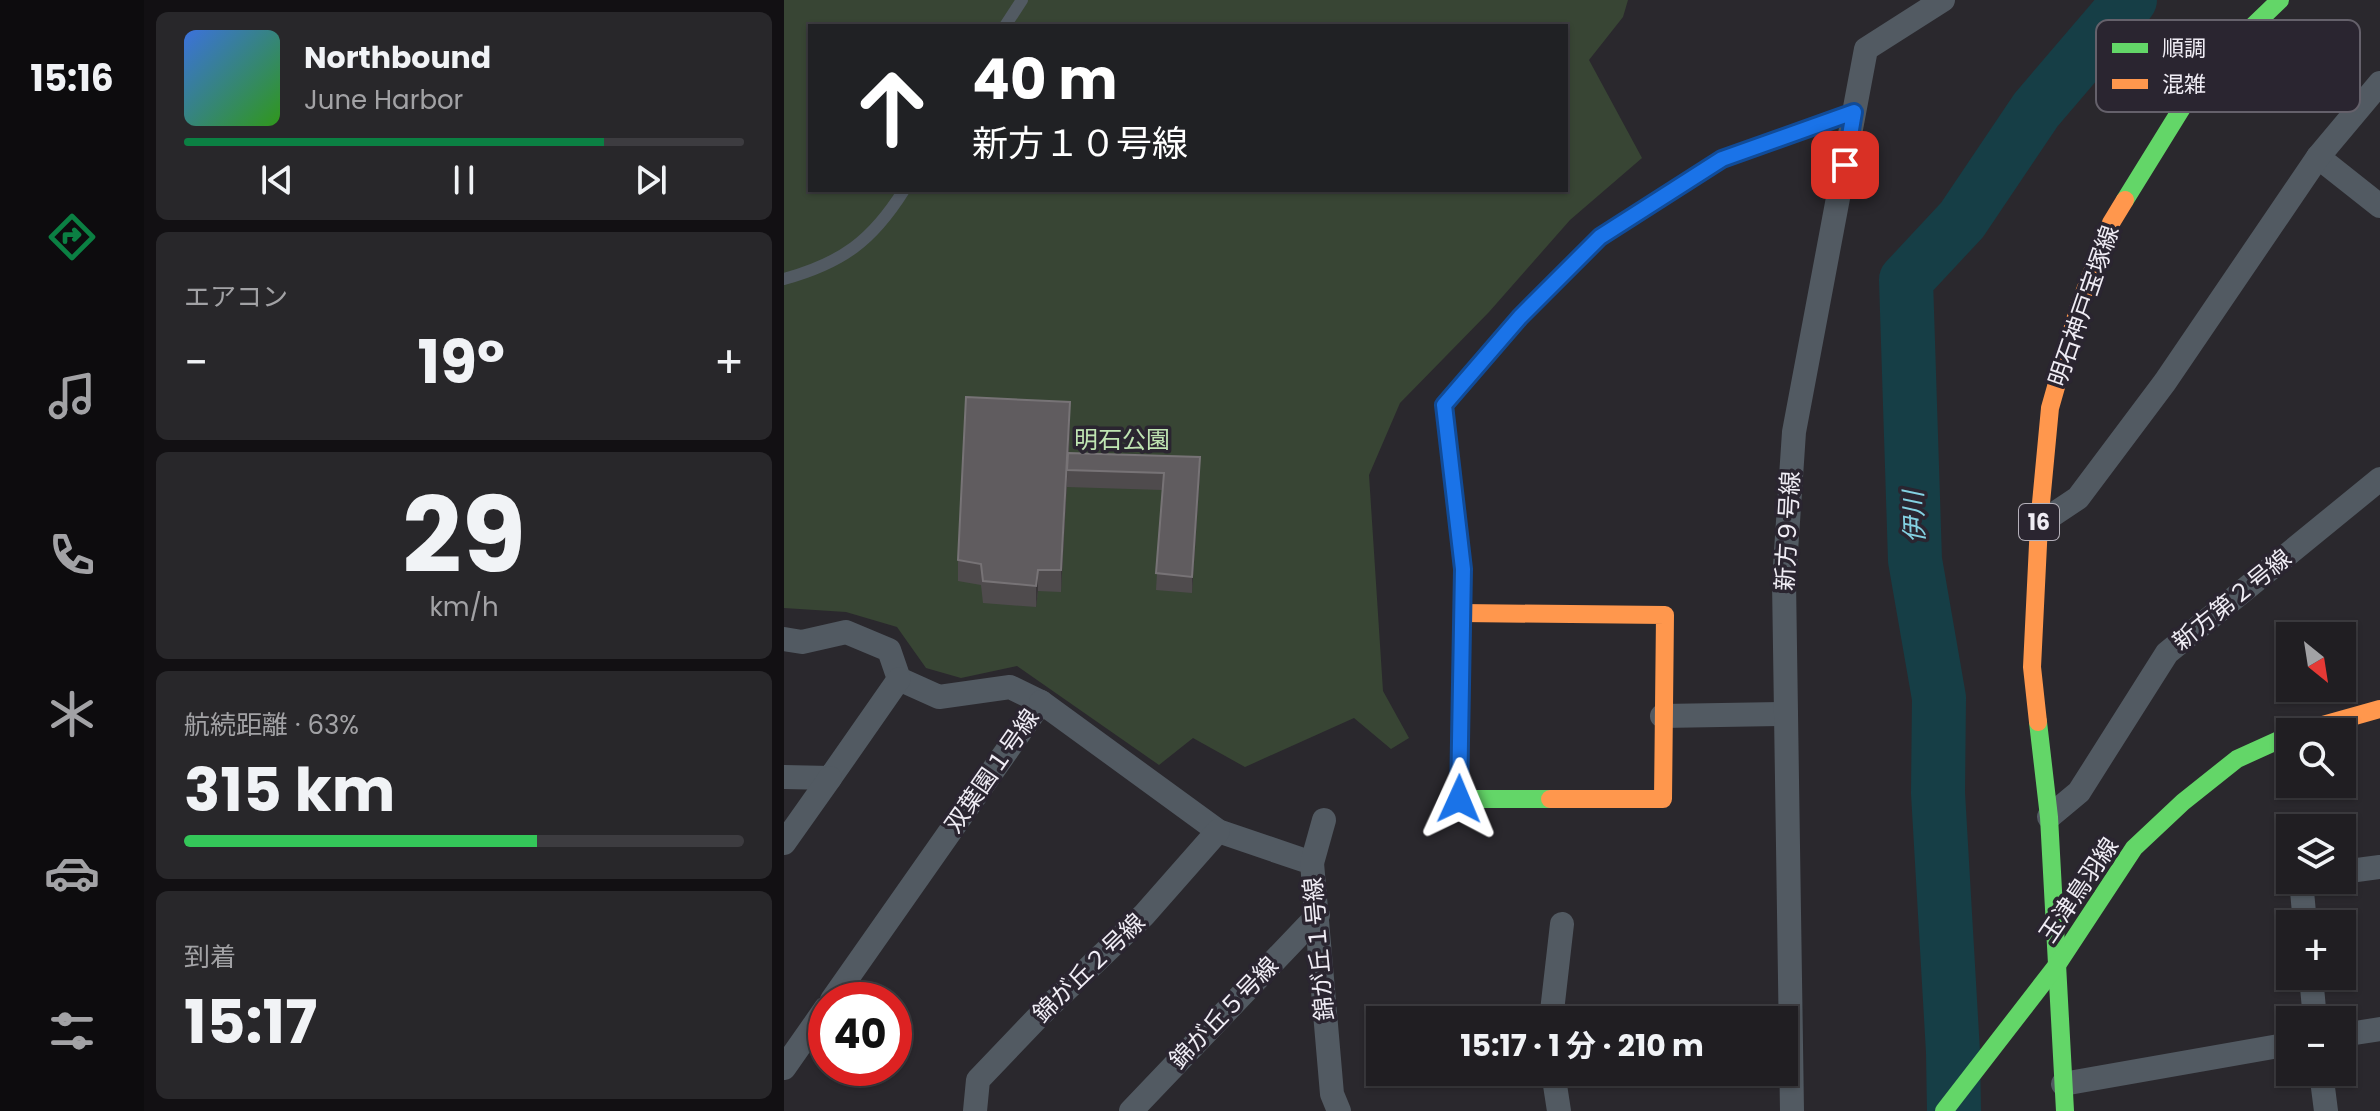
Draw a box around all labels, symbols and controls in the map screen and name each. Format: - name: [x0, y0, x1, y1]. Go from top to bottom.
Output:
- legend: [2096, 20, 2360, 112]
- text: 順調: [2162, 33, 2206, 64]
- text: Northbound: [304, 36, 491, 79]
- text: 40 m: [972, 40, 1118, 119]
- text: 15:16: [30, 53, 114, 104]
- icon: ahead: [840, 56, 944, 160]
- text: 混雑: [2162, 69, 2206, 100]
- text: June Harbor: [304, 82, 463, 118]
- text: 新方１０号線: [972, 118, 1188, 169]
- pin: [1811, 131, 1879, 199]
- icon: arrive: [1823, 143, 1867, 187]
- icon: previous: [255, 158, 299, 202]
- icon: pause: [442, 158, 486, 202]
- icon: next: [629, 158, 673, 202]
- icon: directions: [44, 209, 100, 265]
- street label: 明石神戸宝塚線: [2041, 221, 2126, 391]
- text: エアコン: [184, 279, 288, 315]
- text: 19°: [417, 320, 505, 404]
- text: −: [184, 332, 208, 393]
- text: +: [714, 332, 744, 393]
- icon: music: [44, 368, 100, 424]
- park label: 明石公園: [1074, 423, 1170, 456]
- text: 29: [402, 463, 526, 608]
- street label: 新方９号線: [1768, 470, 1807, 592]
- water label: 伊川: [1895, 487, 1933, 544]
- road number: 16: [2019, 504, 2059, 540]
- icon: phone: [44, 527, 100, 583]
- street label: 新方第２号線: [2165, 541, 2298, 658]
- text: km/h: [429, 589, 499, 625]
- north arrow: [2276, 622, 2356, 702]
- map controls: [2276, 622, 2356, 1086]
- icon: climate: [44, 686, 100, 742]
- street label: 双葉園１号線: [937, 702, 1046, 839]
- text: 航続距離 · 63%: [184, 707, 359, 743]
- button: search: [2276, 718, 2356, 798]
- text: 315 km: [184, 748, 395, 832]
- position arrow: [1417, 757, 1501, 841]
- button: layers: [2276, 814, 2356, 894]
- street label: 玉津鳥羽線: [2031, 831, 2126, 949]
- icon: car: [44, 845, 100, 901]
- street label: 錦が丘１号線: [1296, 876, 1341, 1022]
- street label: 錦が丘２号線: [1025, 906, 1152, 1030]
- button: +: [2276, 910, 2356, 990]
- text: 到着: [184, 939, 236, 975]
- street label: 錦が丘５号線: [1162, 949, 1286, 1076]
- text: 15:17: [184, 980, 317, 1064]
- speed limit sign: 40: [808, 982, 912, 1086]
- icon: filters: [44, 1003, 100, 1059]
- button: −: [2276, 1006, 2356, 1086]
- text: 15:17 · 1 分 · 210 m: [1460, 1024, 1704, 1067]

